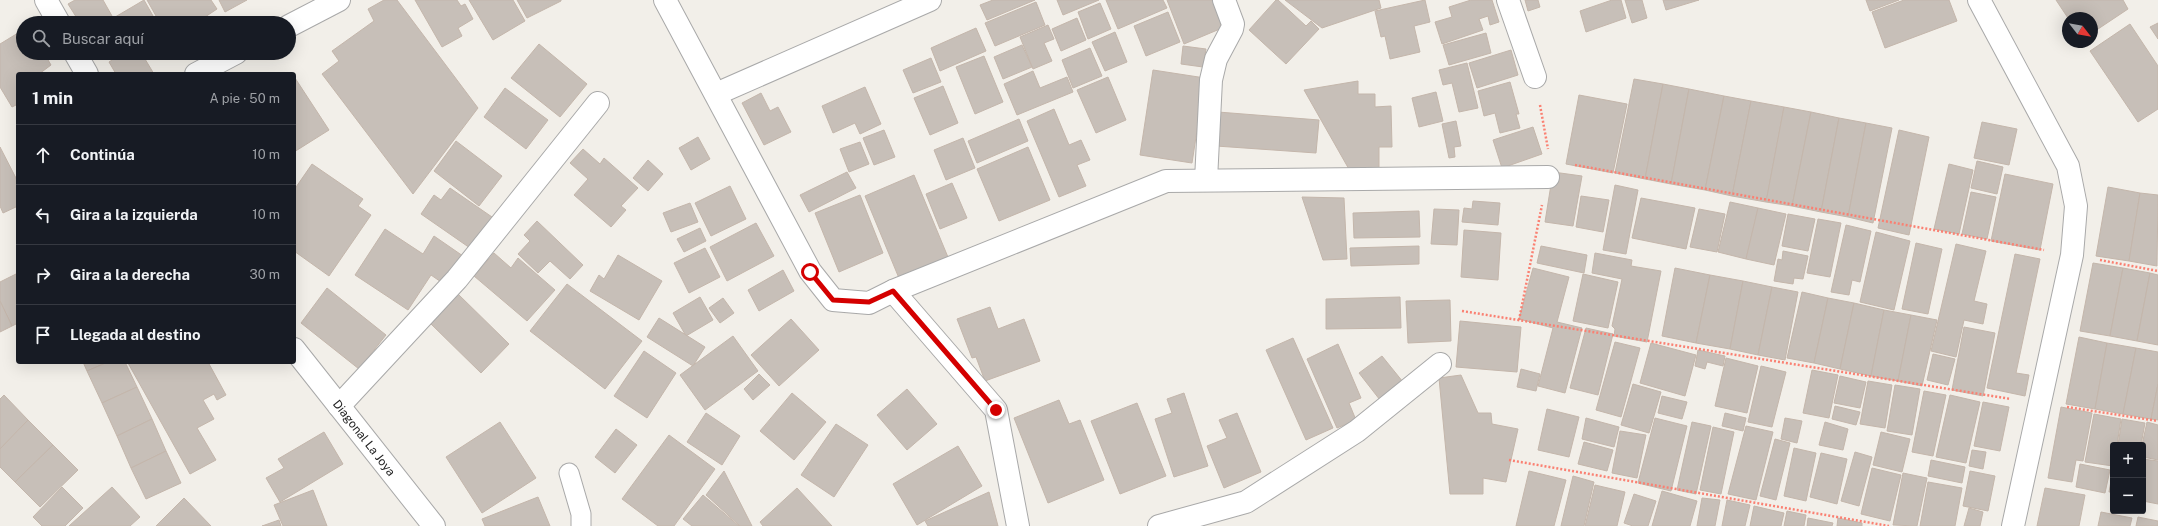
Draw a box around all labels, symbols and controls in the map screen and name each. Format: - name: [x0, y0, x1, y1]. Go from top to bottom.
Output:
- north arrow: [2062, 12, 2098, 48]
- search box: [16, 16, 296, 60]
- icon: search: [30, 27, 52, 49]
- text: Buscar aquí: [62, 30, 144, 47]
- text: 1 min: [32, 88, 73, 108]
- text: A pie · 50 m: [209, 91, 280, 106]
- icon: ahead: [32, 144, 54, 166]
- text: Continúa: [70, 146, 135, 163]
- text: 10 m: [252, 147, 280, 162]
- icon: left: [32, 204, 54, 226]
- text: Gira a la izquierda: [70, 206, 198, 223]
- text: 10 m: [252, 207, 280, 222]
- route start: [801, 263, 819, 281]
- icon: right: [32, 264, 54, 286]
- text: Gira a la derecha: [70, 266, 190, 283]
- text: 30 m: [250, 267, 280, 282]
- icon: arrive: [32, 324, 54, 346]
- text: Llegada al destino: [70, 326, 201, 343]
- street label: Diagonal La Joya: [330, 397, 398, 479]
- route end: [987, 401, 1005, 419]
- map controls: [2110, 442, 2146, 514]
- button: +: [2110, 442, 2146, 478]
- button: −: [2110, 478, 2146, 514]

